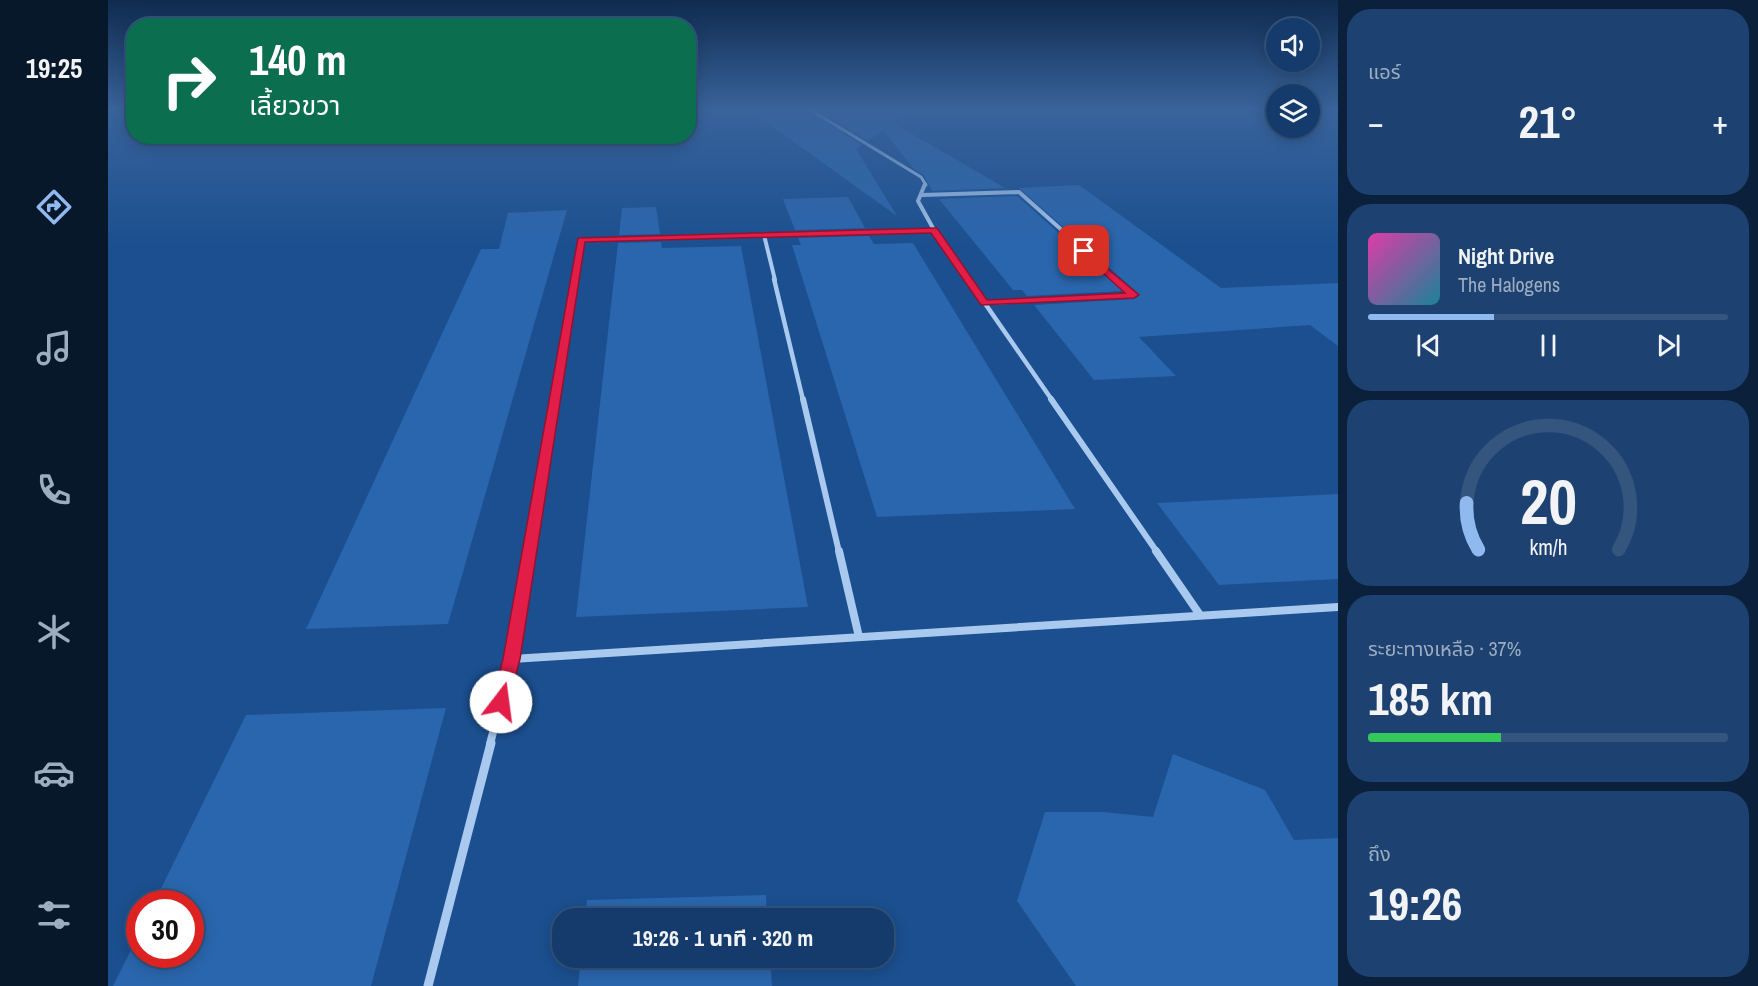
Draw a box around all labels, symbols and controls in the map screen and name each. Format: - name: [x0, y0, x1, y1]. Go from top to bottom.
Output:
- map controls: [1266, 18, 1320, 138]
- button: sound: [1266, 18, 1320, 72]
- text: 140 m: [249, 32, 347, 88]
- icon: right: [150, 42, 228, 120]
- text: 19:25: [26, 50, 82, 86]
- text: แอร์: [1368, 58, 1400, 85]
- button: layers: [1266, 84, 1320, 138]
- text: เลี้ยวขวา: [249, 87, 340, 123]
- text: 21°: [1518, 91, 1578, 152]
- text: −: [1368, 100, 1384, 144]
- text: +: [1712, 100, 1728, 144]
- icon: directions: [33, 186, 75, 228]
- pin: [1058, 225, 1109, 276]
- icon: arrive: [1067, 234, 1100, 267]
- text: Night Drive: [1458, 241, 1554, 271]
- text: The Halogens: [1458, 271, 1560, 298]
- icon: music: [33, 327, 75, 369]
- icon: previous: [1412, 329, 1445, 362]
- icon: pause: [1532, 329, 1565, 362]
- icon: next: [1652, 329, 1685, 362]
- text: 20: [1520, 459, 1576, 543]
- icon: phone: [33, 469, 75, 511]
- text: km/h: [1529, 533, 1567, 562]
- icon: climate: [33, 611, 75, 653]
- text: ระยะทางเหลือ · 37%: [1368, 635, 1521, 662]
- text: 185 km: [1368, 668, 1493, 729]
- position arrow: [469, 670, 533, 734]
- icon: car: [33, 752, 75, 794]
- text: ถึง: [1368, 840, 1391, 867]
- text: 19:26: [1368, 873, 1462, 934]
- speed limit sign: 30: [126, 890, 204, 968]
- icon: filters: [33, 894, 75, 936]
- text: 19:26 · 1 นาที · 320 m: [633, 923, 813, 953]

